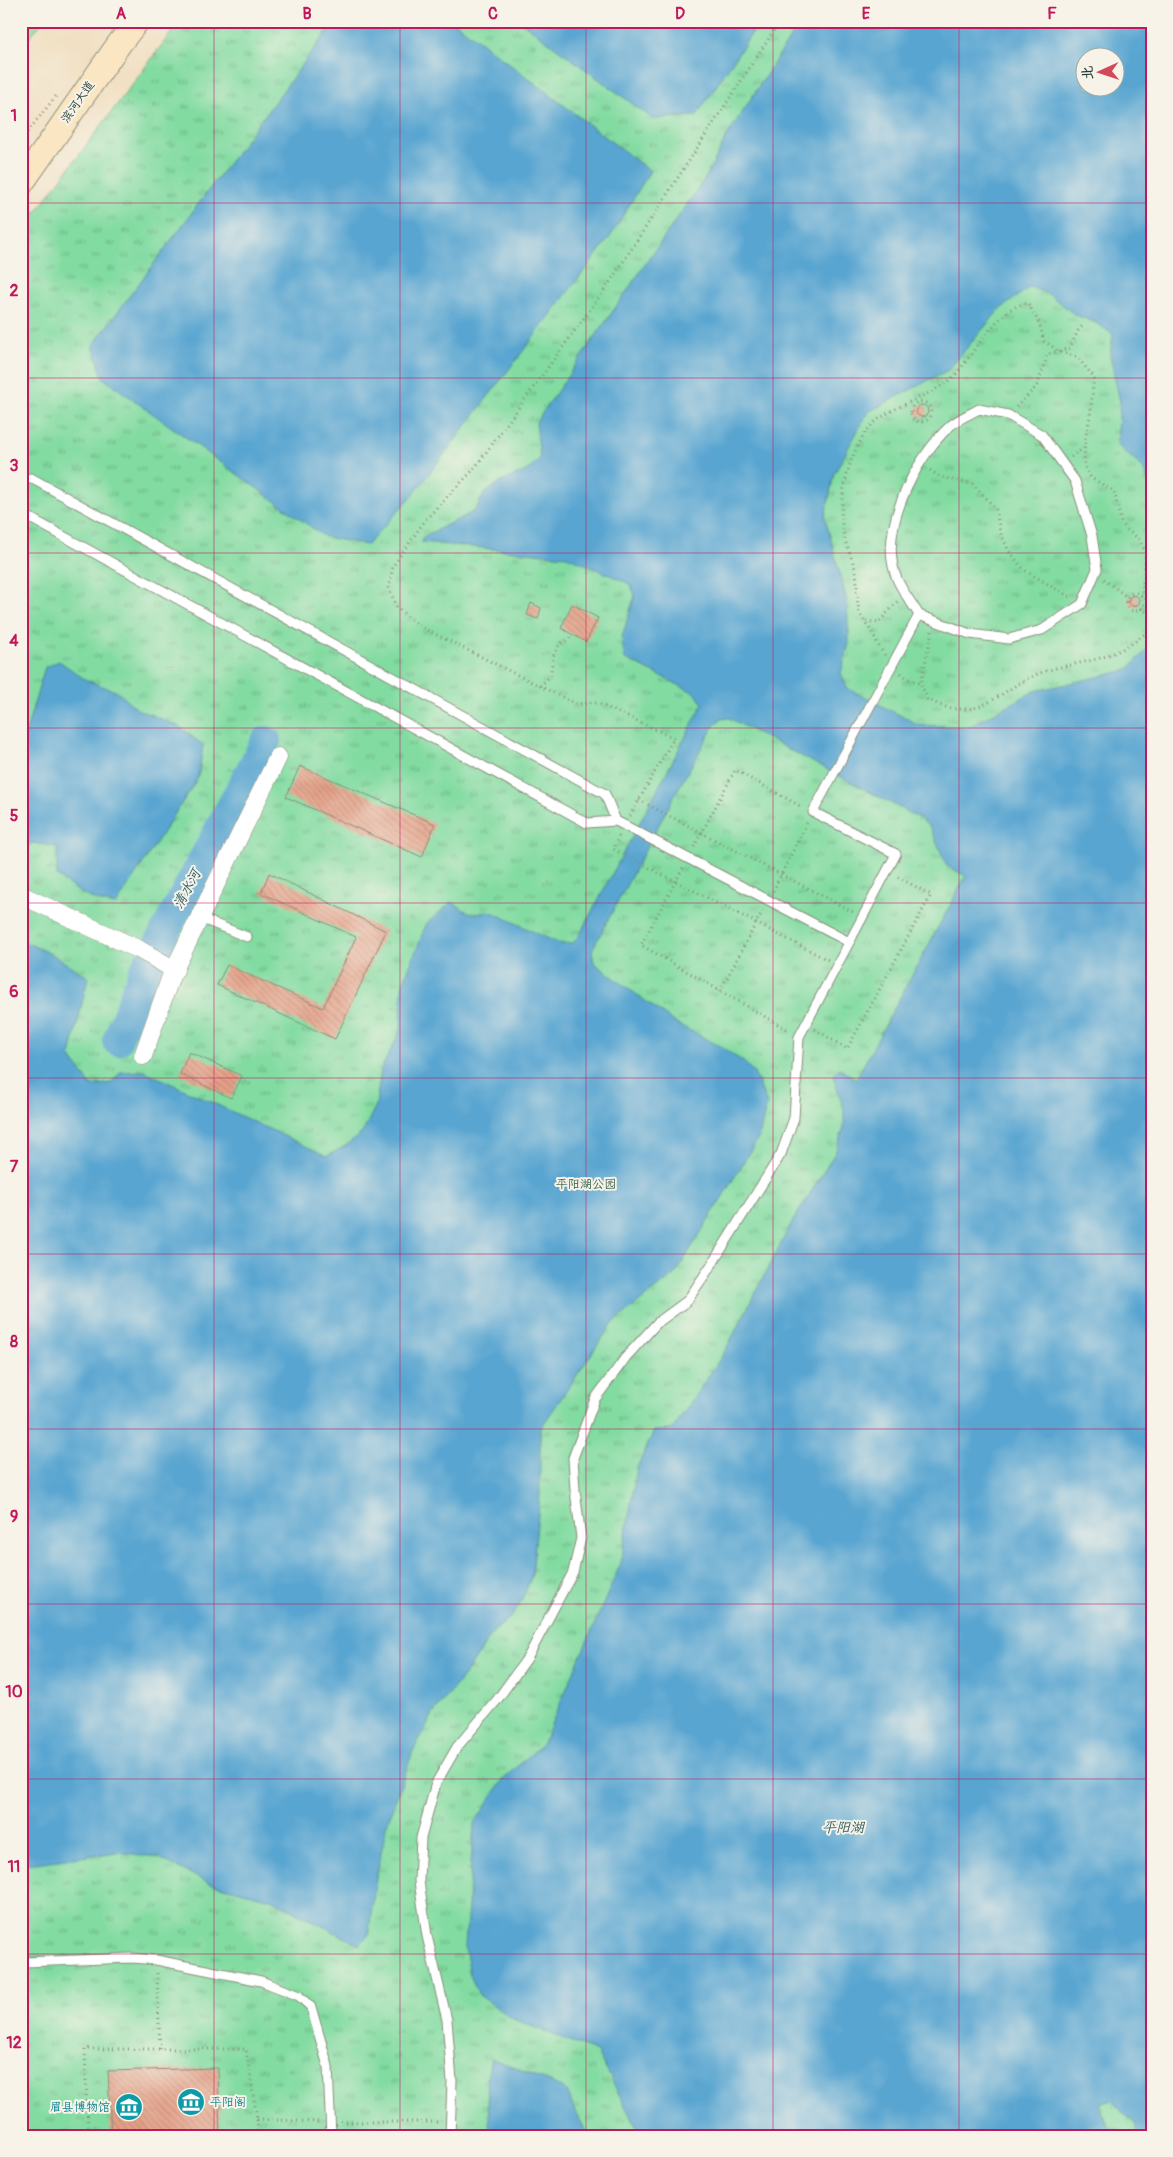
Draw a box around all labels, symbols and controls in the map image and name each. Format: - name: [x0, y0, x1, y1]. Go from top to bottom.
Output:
- text: A: [116, 4, 127, 24]
- text: B: [302, 4, 312, 24]
- text: C: [488, 4, 498, 24]
- text: D: [675, 4, 685, 24]
- text: E: [862, 4, 871, 24]
- text: F: [1047, 4, 1057, 24]
- north arrow: [1076, 48, 1126, 98]
- text: 北: [1079, 65, 1096, 80]
- street label: 滨河大道: [58, 78, 98, 126]
- text: 1: [11, 106, 17, 126]
- text: 2: [10, 281, 19, 301]
- text: 3: [10, 456, 19, 476]
- text: 4: [9, 631, 19, 651]
- text: 5: [10, 806, 19, 826]
- water label: 清水河: [170, 865, 205, 912]
- text: 6: [9, 982, 19, 1002]
- text: 7: [10, 1157, 19, 1177]
- park label: 平阳湖公园: [556, 1177, 616, 1192]
- text: 8: [10, 1332, 18, 1352]
- text: 9: [10, 1507, 18, 1527]
- text: 10: [5, 1682, 23, 1702]
- water label: 平阳湖: [822, 1819, 866, 1836]
- text: 11: [8, 1857, 20, 1877]
- text: 12: [6, 2033, 22, 2053]
- museum icon: 平阳阁: [176, 2087, 206, 2117]
- museum icon: 眉县博物馆: [114, 2092, 144, 2122]
- place label: 平阳阁: [210, 2095, 246, 2110]
- place label: 眉县博物馆: [50, 2100, 110, 2115]

